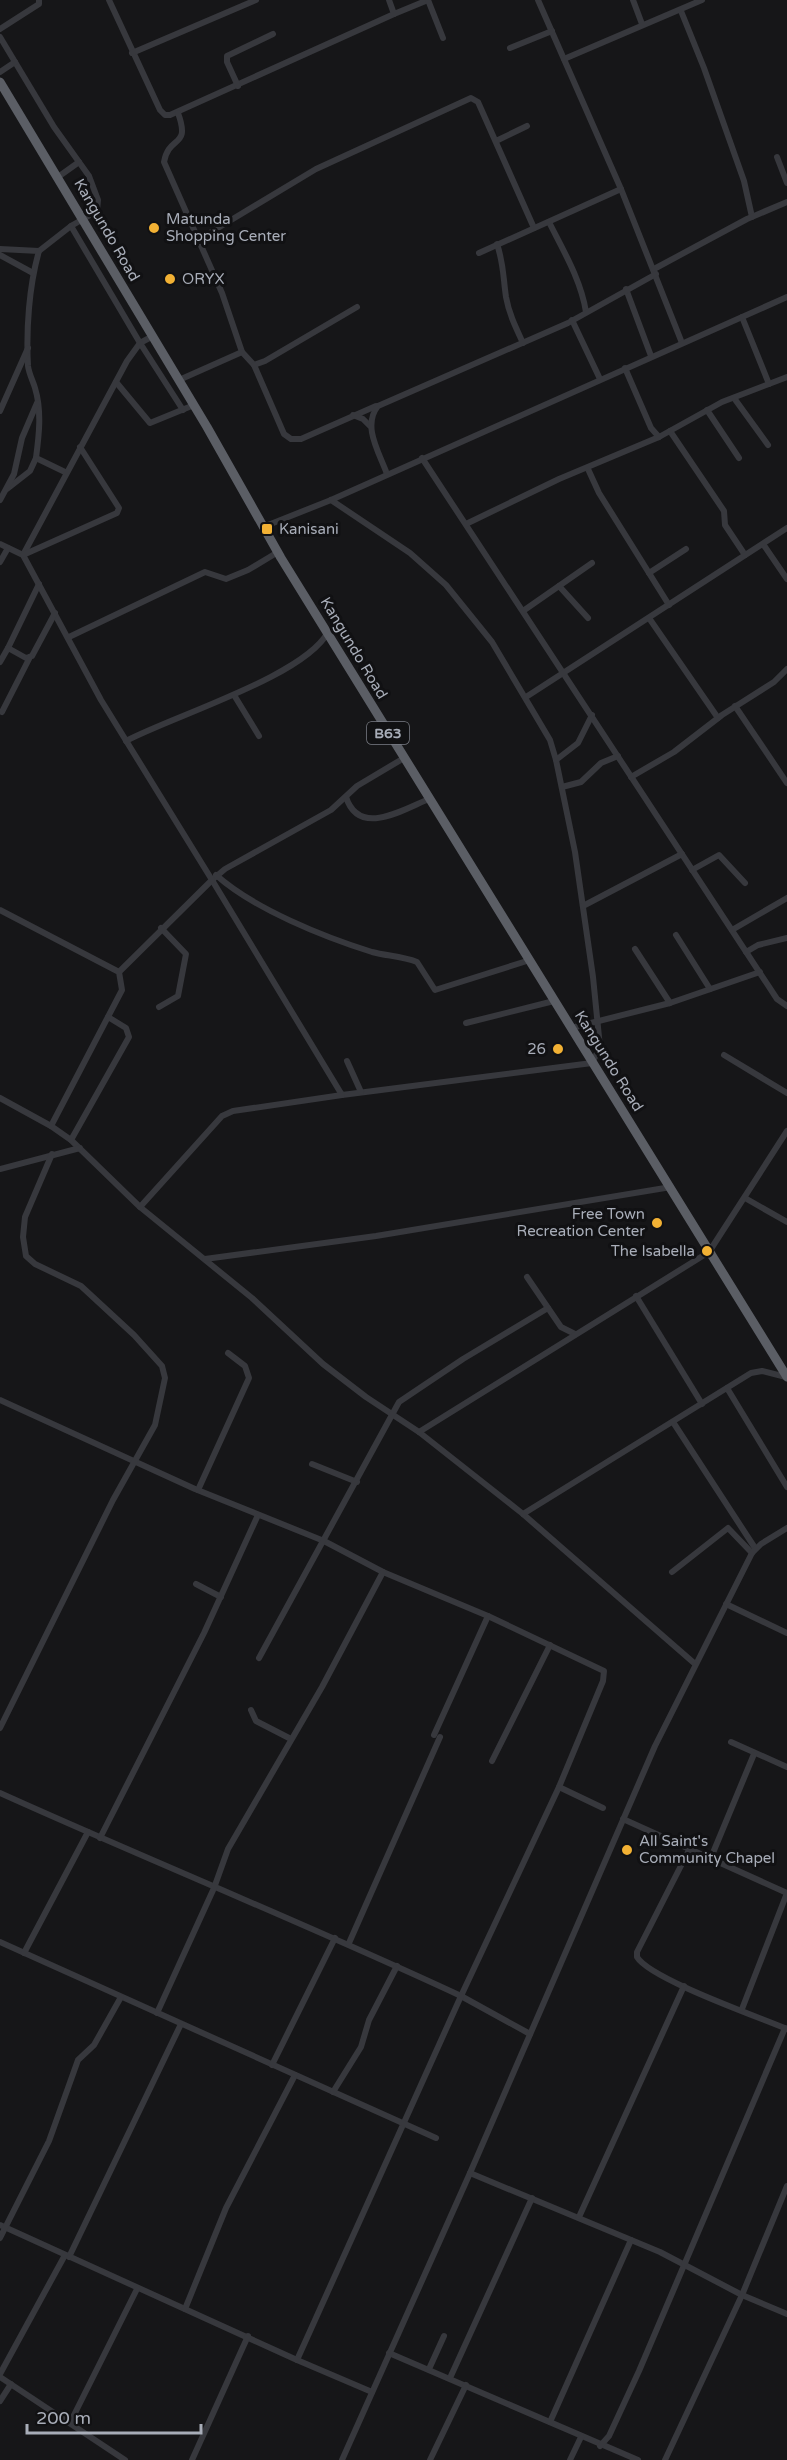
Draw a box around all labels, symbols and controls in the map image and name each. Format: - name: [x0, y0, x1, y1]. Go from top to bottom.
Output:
- street label: Kangundo Road: [70, 175, 144, 285]
- place label: Matunda Shopping Center: [166, 210, 286, 245]
- marker: Matunda Shopping Center: [147, 221, 161, 235]
- place label: ORYX: [182, 270, 225, 288]
- marker: ORYX: [163, 272, 177, 286]
- place label: Kanisani: [279, 520, 339, 538]
- marker: Kanisani: [260, 522, 274, 536]
- street label: Kangundo Road: [317, 594, 391, 702]
- road number: B63: [367, 722, 409, 744]
- street label: Kangundo Road: [571, 1007, 647, 1115]
- place label: 26: [527, 1040, 546, 1058]
- marker: 26: [551, 1042, 565, 1056]
- place label: Free Town Recreation Center: [516, 1205, 645, 1240]
- marker: Free Town Recreation Center: [650, 1216, 664, 1230]
- place label: The Isabella: [611, 1242, 695, 1260]
- marker: The Isabella: [700, 1244, 714, 1258]
- place label: All Saint's Community Chapel: [639, 1832, 775, 1867]
- marker: All Saint's Community Chapel: [620, 1843, 634, 1857]
- scale bar: [27, 2397, 201, 2435]
- text: 200 m: [36, 2407, 91, 2429]

